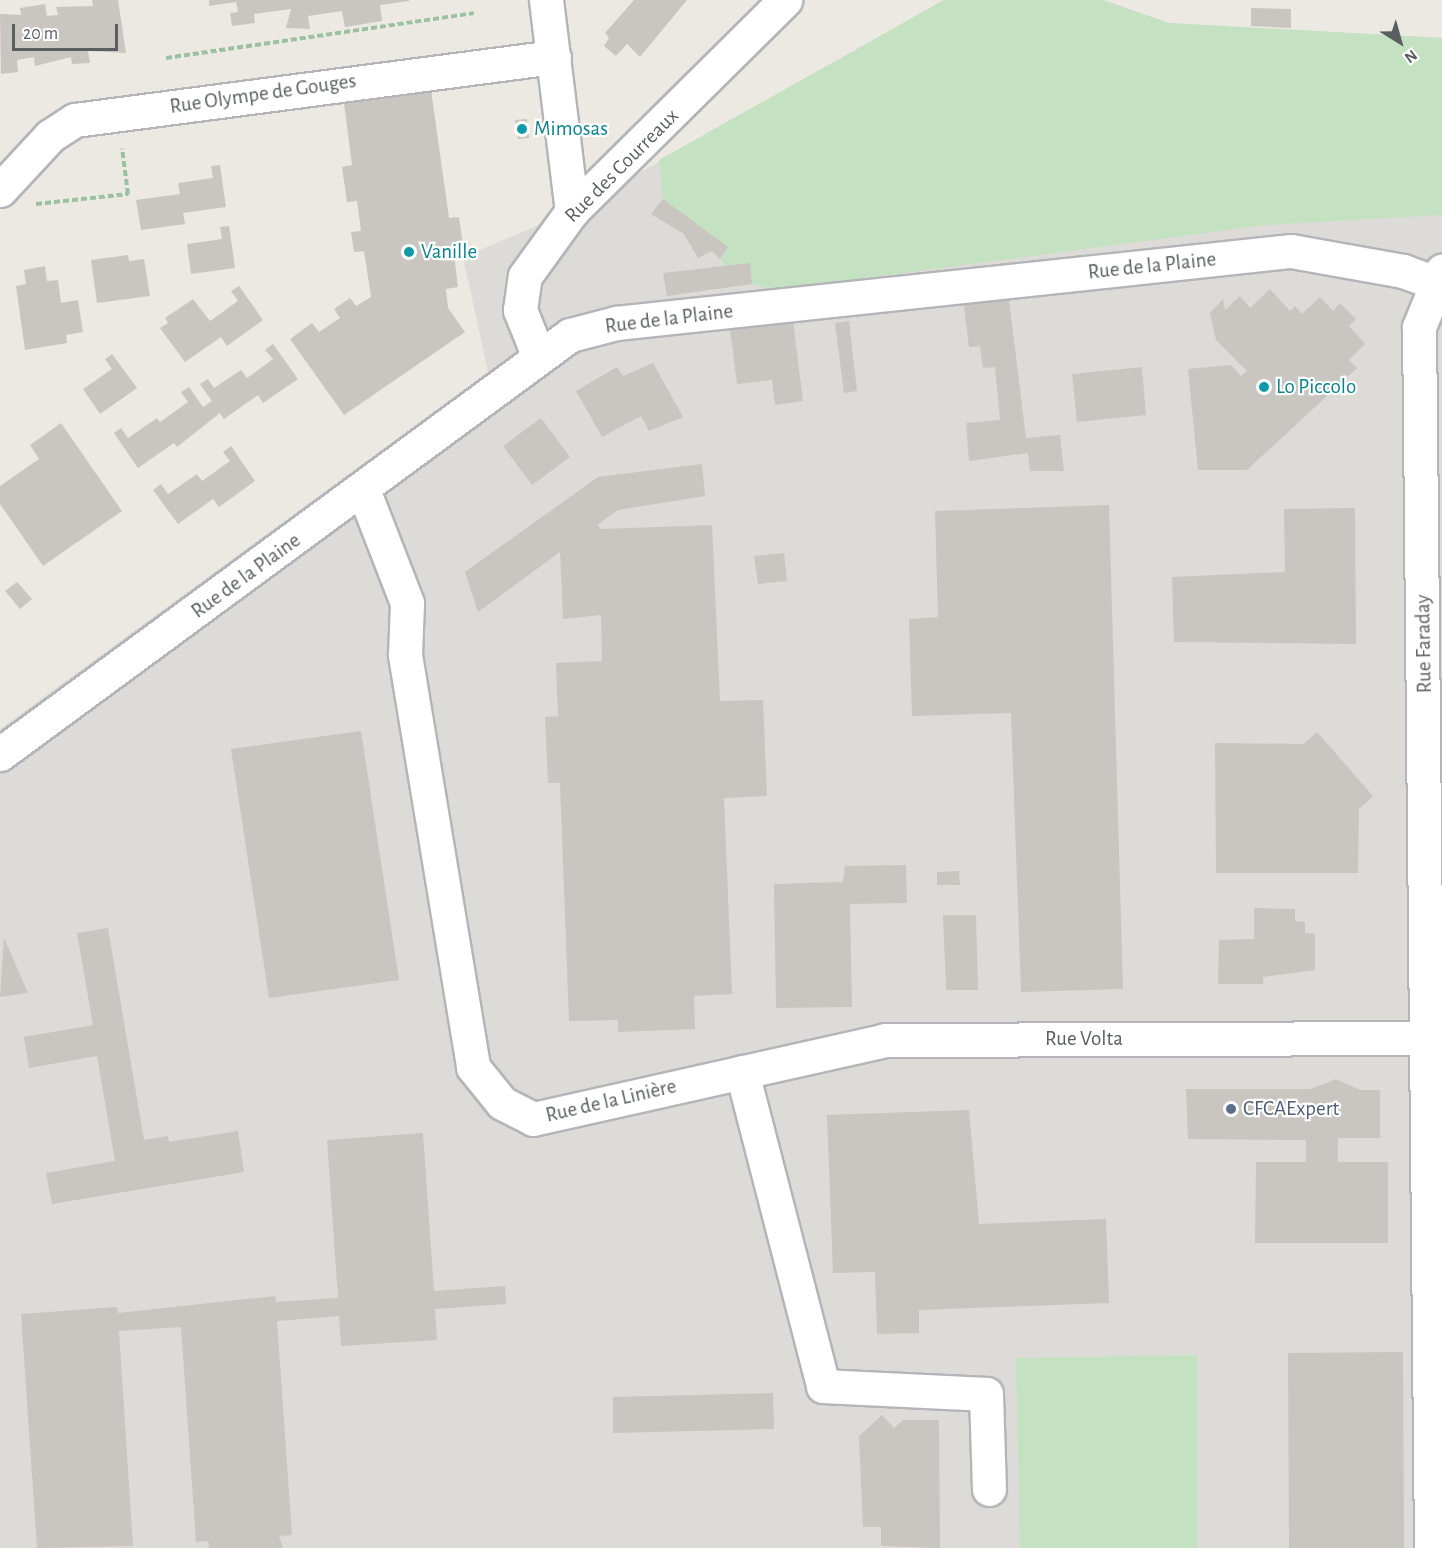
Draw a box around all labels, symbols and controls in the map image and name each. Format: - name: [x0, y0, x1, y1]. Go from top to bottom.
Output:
- scale bar: [15, 12, 122, 50]
- north arrow: [1370, 12, 1430, 72]
- text: 20 m: [23, 25, 58, 43]
- text: N: [1402, 47, 1420, 66]
- street label: Rue Olympe de Gouges: [168, 68, 358, 120]
- street label: Rue des Courreaux: [560, 104, 684, 228]
- place label: Mimosas: [534, 116, 608, 142]
- marker: Mimosas: [515, 122, 529, 136]
- place label: Vanille: [421, 239, 477, 265]
- marker: Vanille: [402, 245, 416, 259]
- street label: Rue de la Plaine: [1087, 247, 1217, 285]
- street label: Rue de la Plaine: [604, 299, 734, 339]
- place label: Lo Piccolo: [1276, 374, 1356, 400]
- marker: Lo Piccolo: [1257, 380, 1271, 394]
- street label: Rue de la Plaine: [186, 528, 306, 624]
- street label: Rue Faraday: [1411, 594, 1437, 694]
- street label: Rue Volta: [1045, 1026, 1123, 1052]
- street label: Rue de la Linière: [543, 1074, 679, 1128]
- place label: CFCAExpert: [1243, 1096, 1339, 1122]
- marker: CFCAExpert: [1224, 1102, 1238, 1116]

